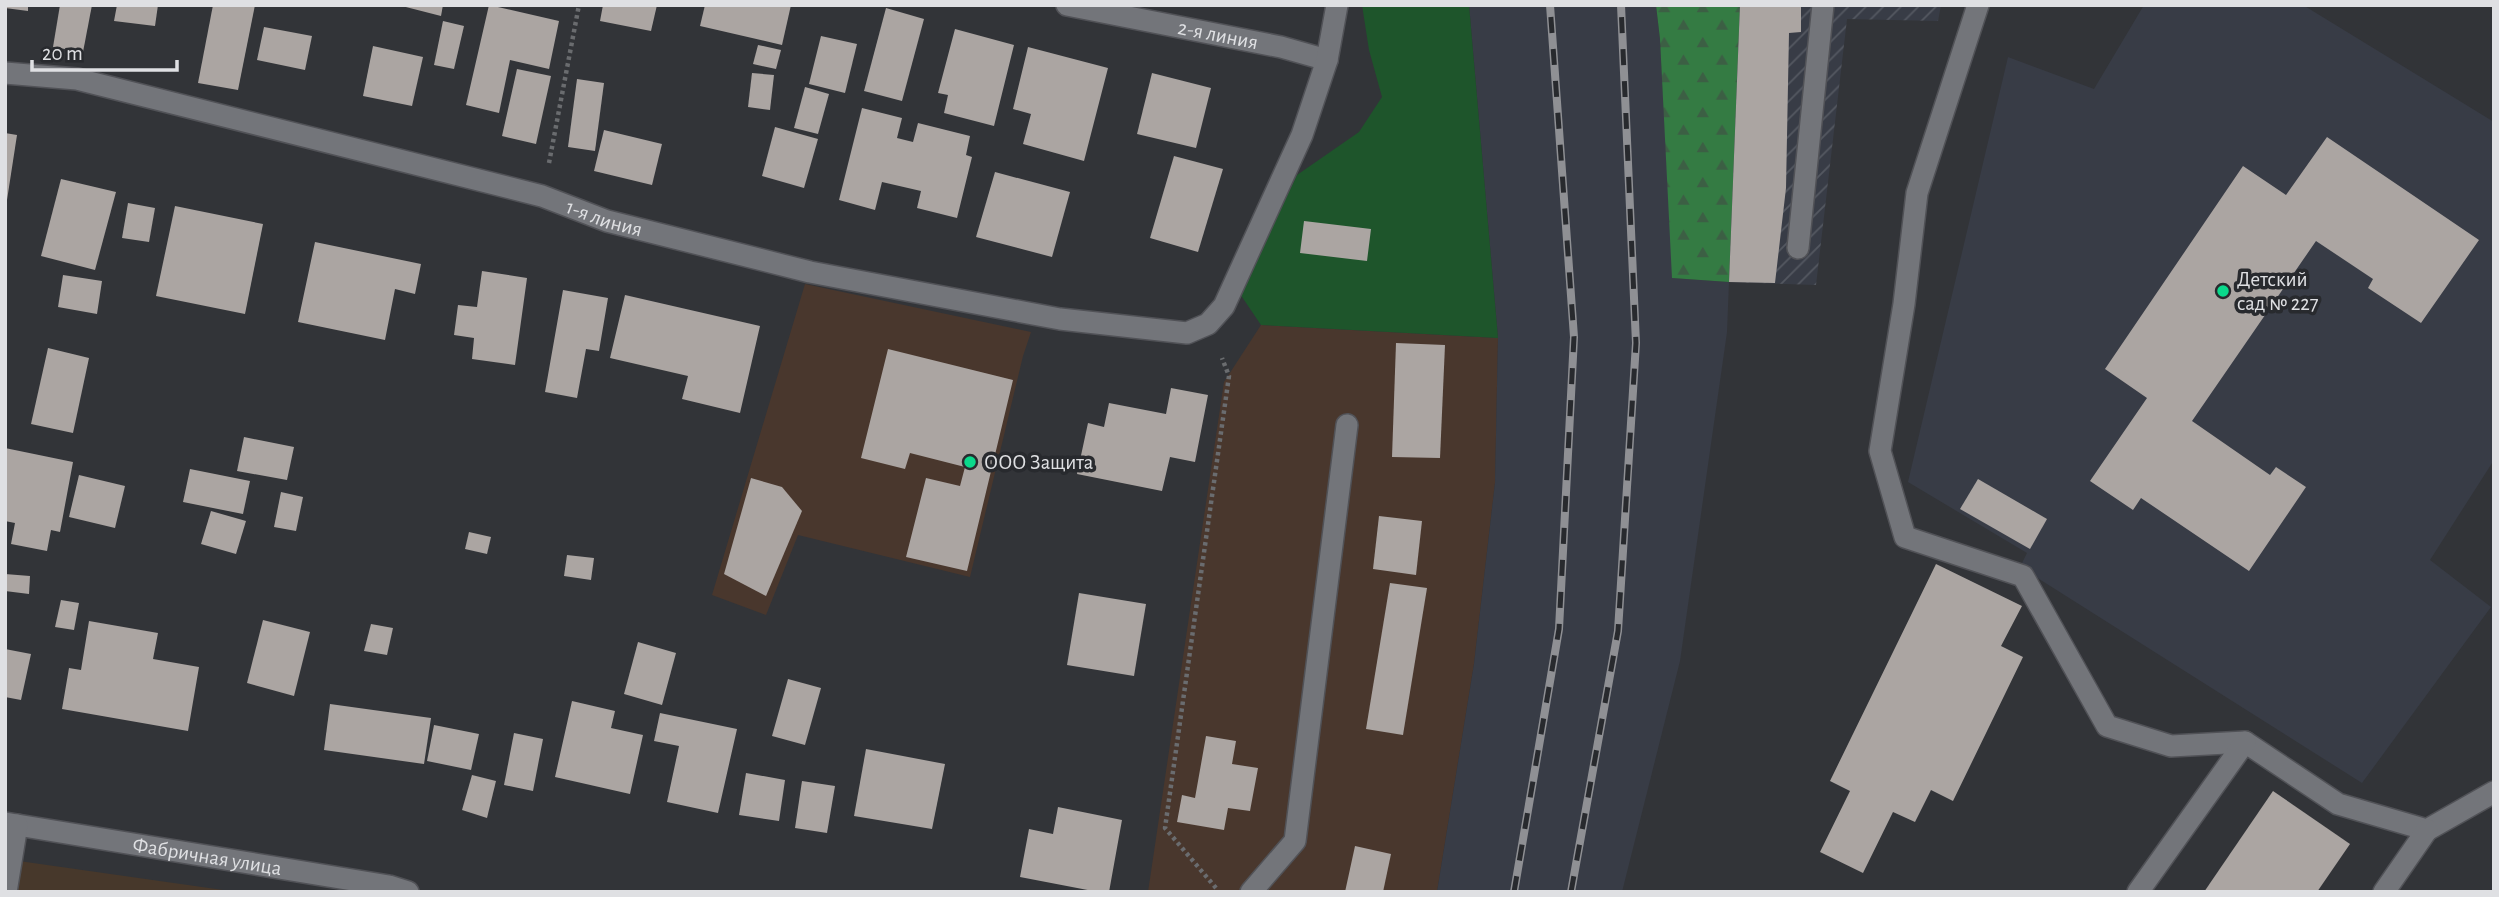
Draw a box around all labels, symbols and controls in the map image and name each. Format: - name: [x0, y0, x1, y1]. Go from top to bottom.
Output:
- street label: 2-я линия: [1176, 17, 1260, 53]
- scale bar: [32, 28, 177, 72]
- text: 20 m: [42, 43, 83, 64]
- street label: 1-я линия: [563, 196, 645, 240]
- place label: Детский сад № 227: [2237, 269, 2319, 314]
- marker: Детский сад № 227: [2215, 283, 2231, 299]
- place label: ООО Защита: [984, 452, 1094, 473]
- marker: ООО Защита: [962, 454, 978, 470]
- street label: Фабричная улица: [131, 834, 284, 879]

